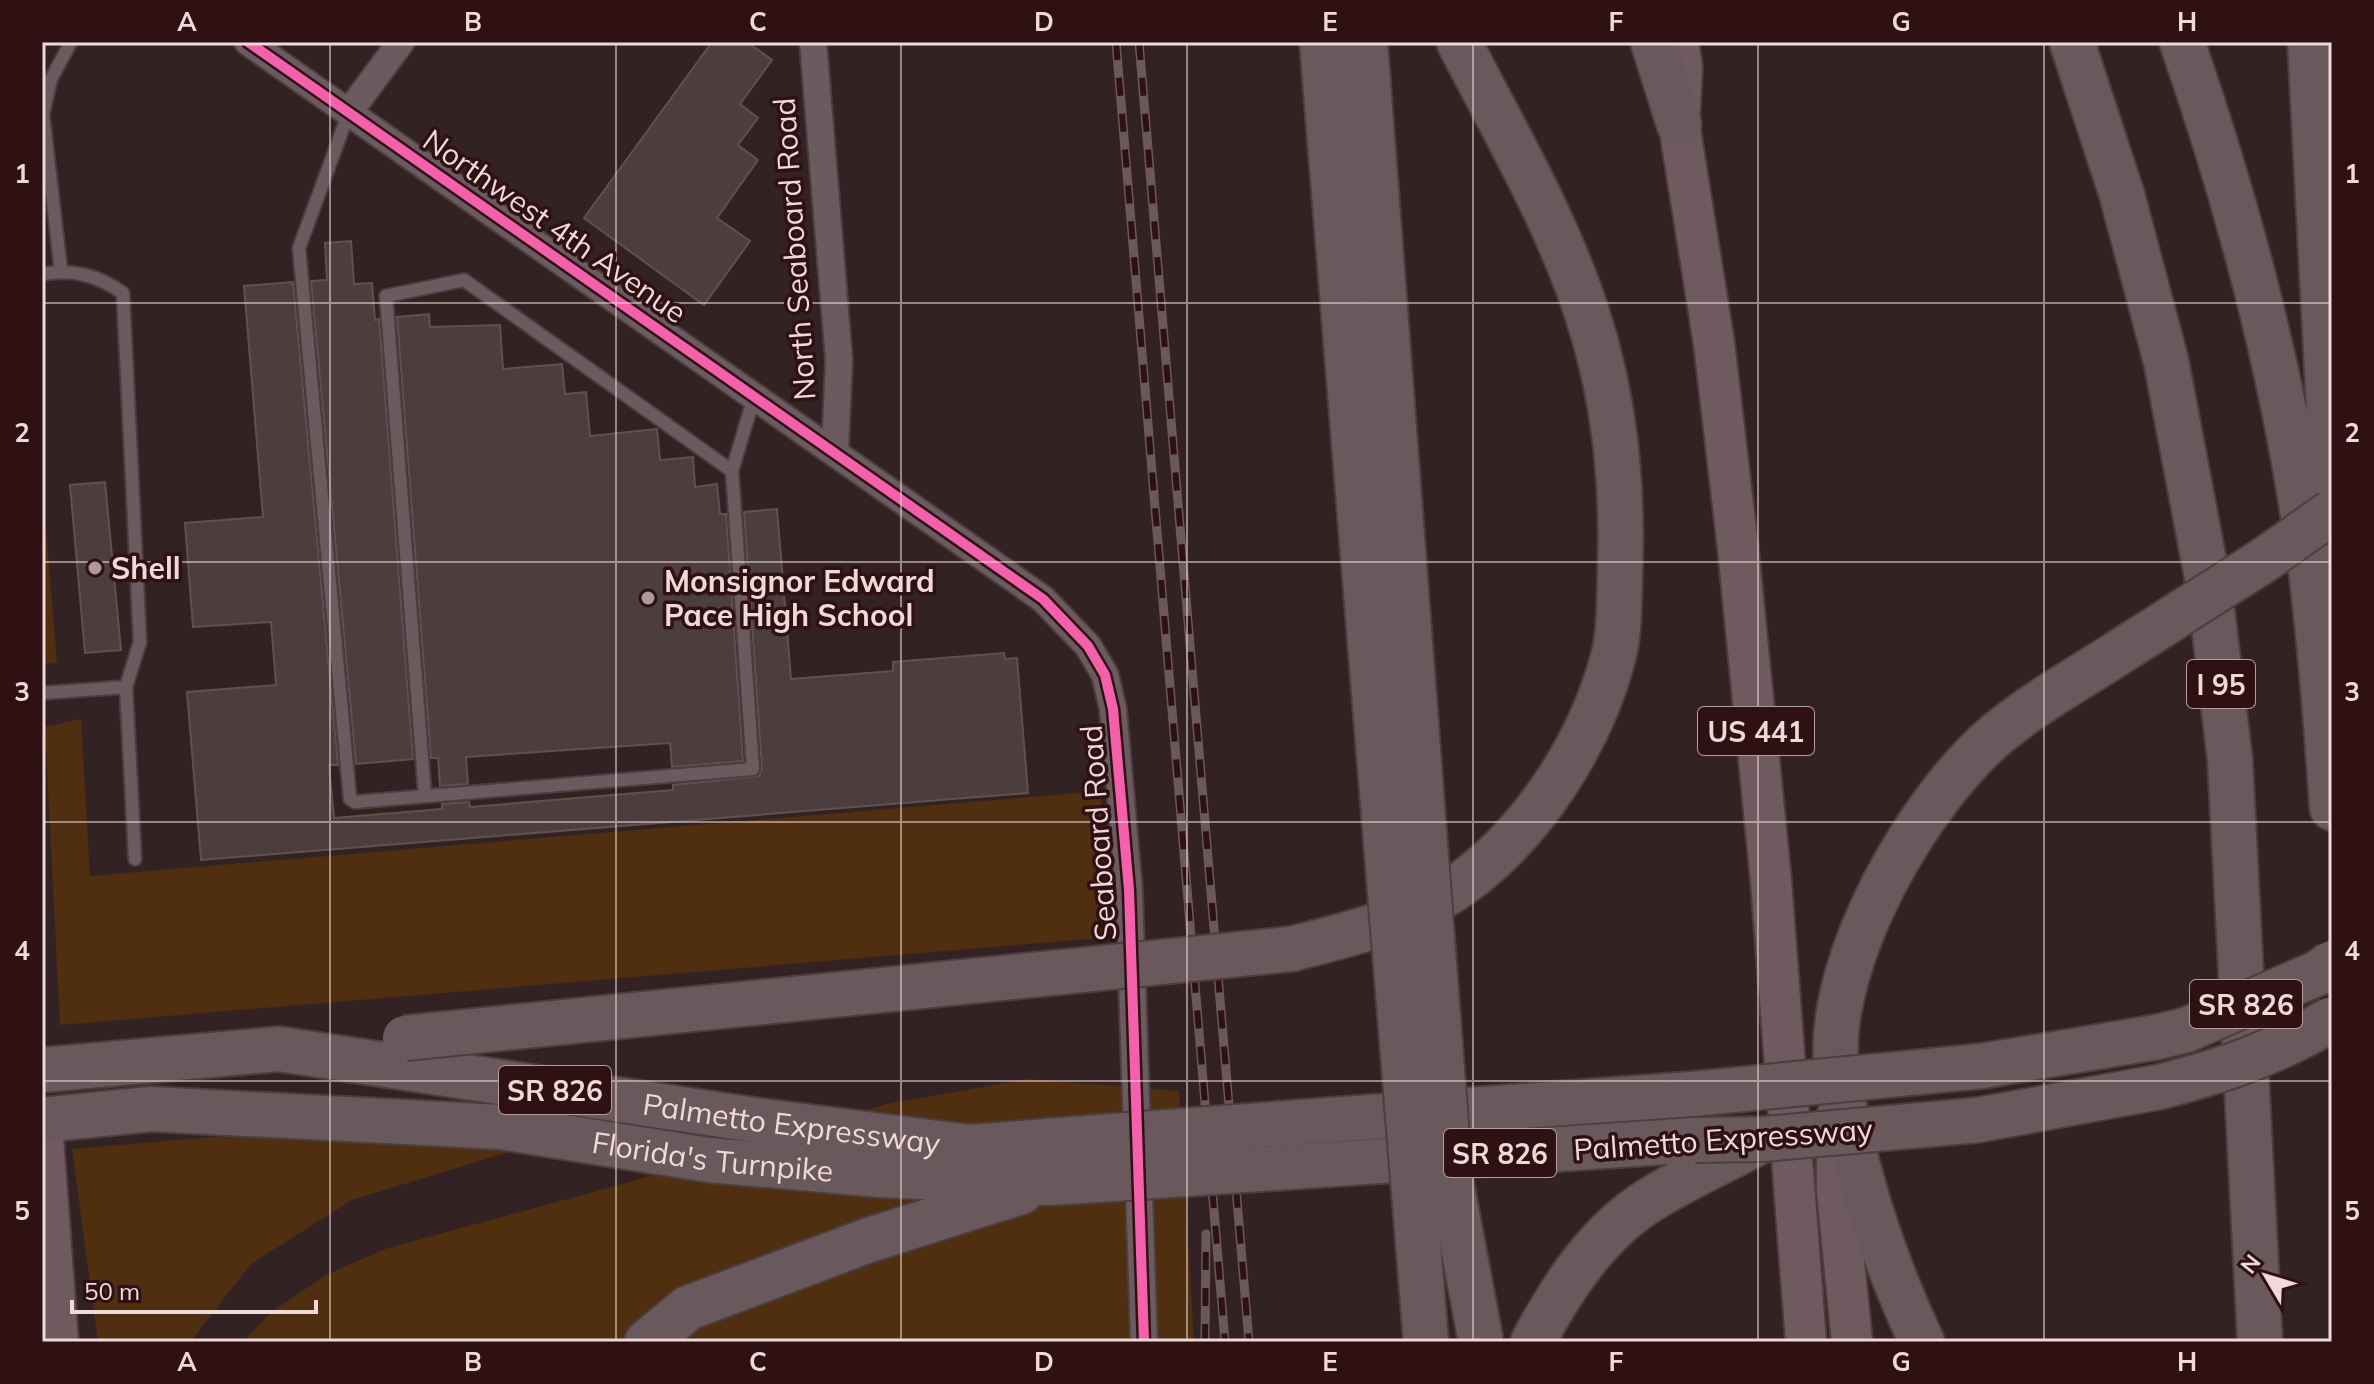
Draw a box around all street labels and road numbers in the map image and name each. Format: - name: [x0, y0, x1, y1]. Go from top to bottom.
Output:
- street label: North Seaboard Road: [764, 96, 824, 402]
- street label: Northwest 4th Avenue: [416, 121, 694, 331]
- road number: I 95: [2187, 660, 2255, 708]
- road number: US 441: [1698, 707, 1814, 755]
- street label: Seaboard Road: [1072, 724, 1124, 942]
- road number: SR 826: [2190, 980, 2302, 1028]
- road number: SR 826: [499, 1066, 611, 1114]
- street label: Palmetto Expressway: [640, 1085, 943, 1162]
- street label: Palmetto Expressway: [1572, 1110, 1874, 1168]
- street label: Florida's Turnpike: [589, 1123, 835, 1190]
- road number: SR 826: [1444, 1129, 1556, 1177]

